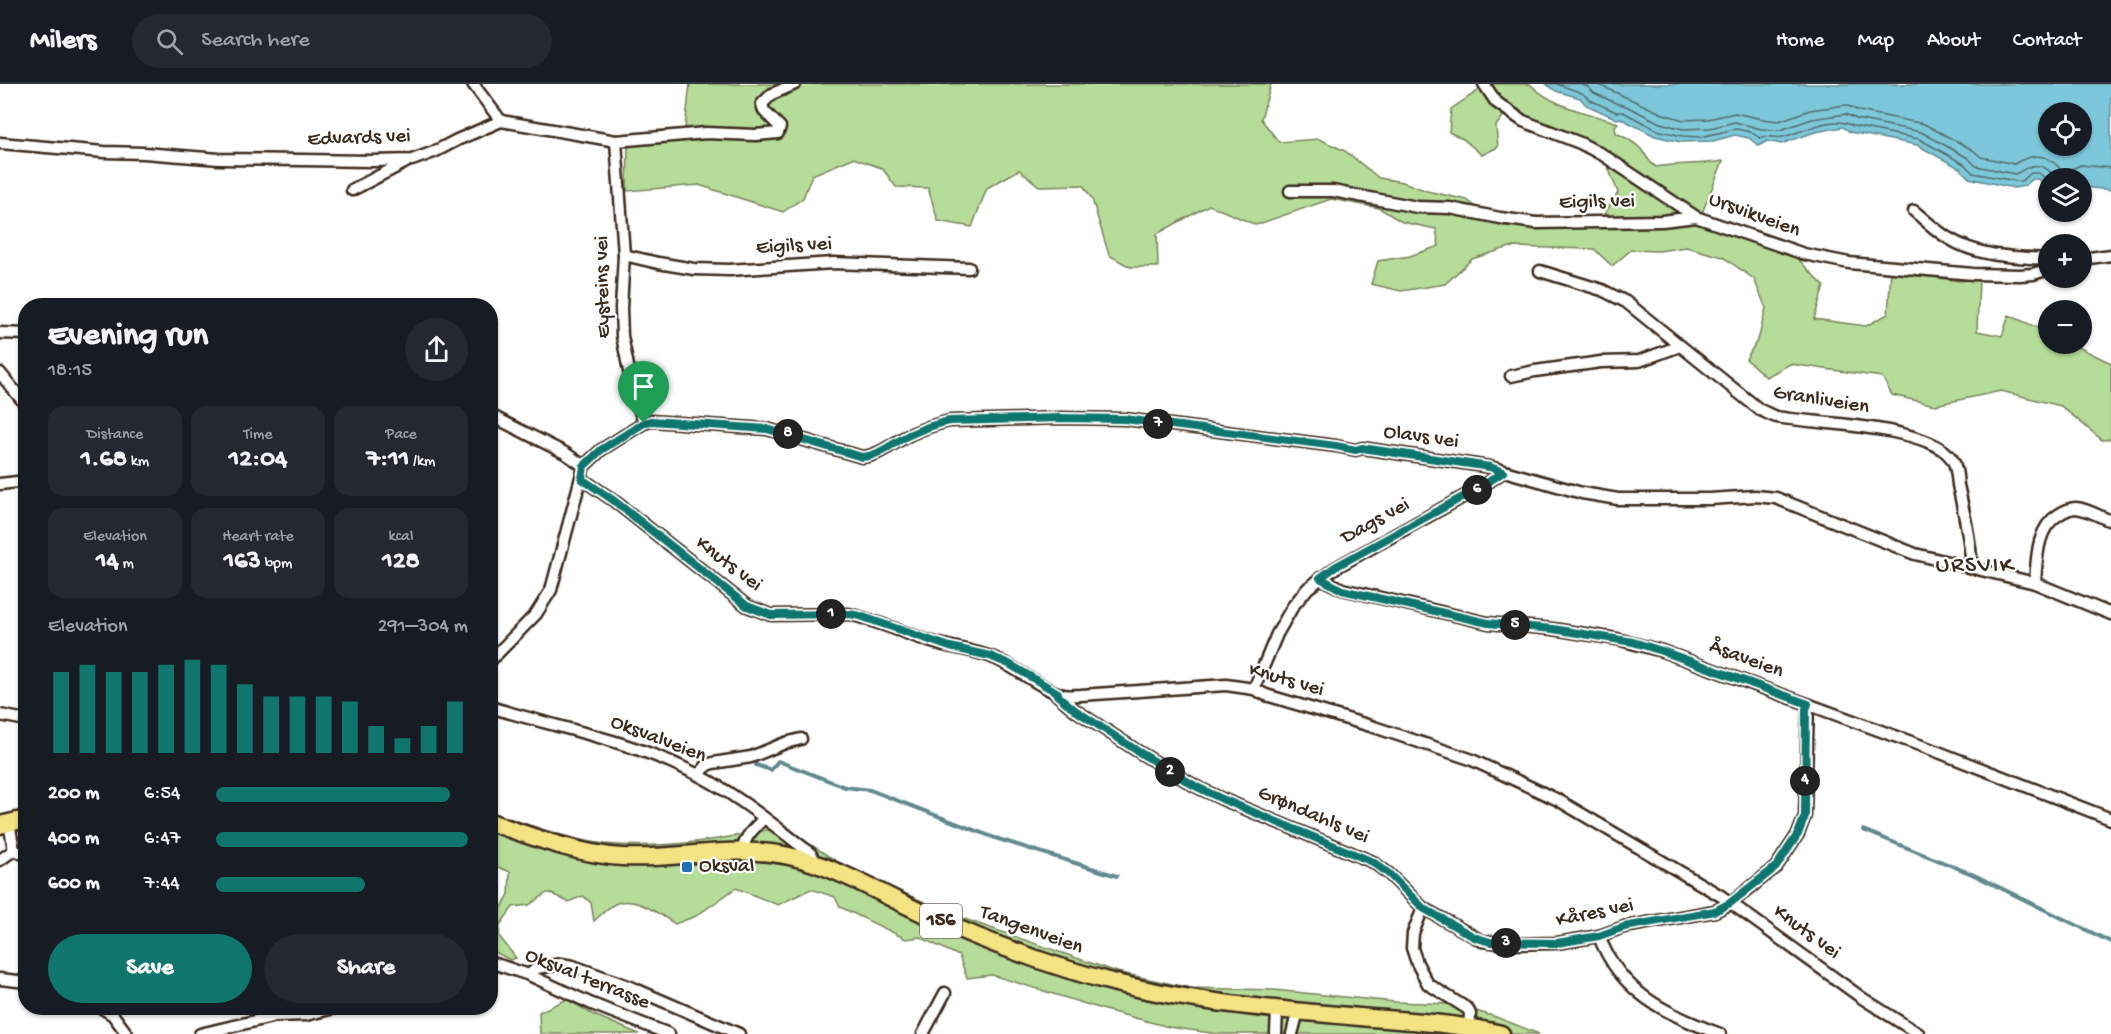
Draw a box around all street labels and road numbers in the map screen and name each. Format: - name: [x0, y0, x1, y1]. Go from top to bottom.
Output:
- street label: Edvards vei: [307, 125, 411, 153]
- street label: Ursvikveien: [1705, 188, 1803, 244]
- street label: Eigils vei: [1559, 190, 1635, 216]
- street label: Eigils vei: [755, 233, 833, 261]
- street label: Eysteins vei: [591, 236, 617, 338]
- street label: Granliveien: [1771, 381, 1871, 421]
- street label: Olavs vei: [1382, 420, 1460, 456]
- street label: Dags vei: [1336, 493, 1415, 552]
- street label: Knuts vei: [690, 532, 766, 598]
- street label: Åsaveien: [1705, 633, 1787, 685]
- street label: Knuts vei: [1245, 658, 1327, 704]
- street label: Oksvalveien: [606, 710, 710, 770]
- street label: Grøndahls vei: [1253, 781, 1373, 851]
- street label: Kåres vei: [1554, 894, 1636, 934]
- street label: Tangenveien: [975, 900, 1086, 961]
- street label: Knuts vei: [1767, 900, 1845, 966]
- road number: 156: [920, 904, 962, 938]
- street label: Oksval terrasse: [521, 944, 654, 1017]

